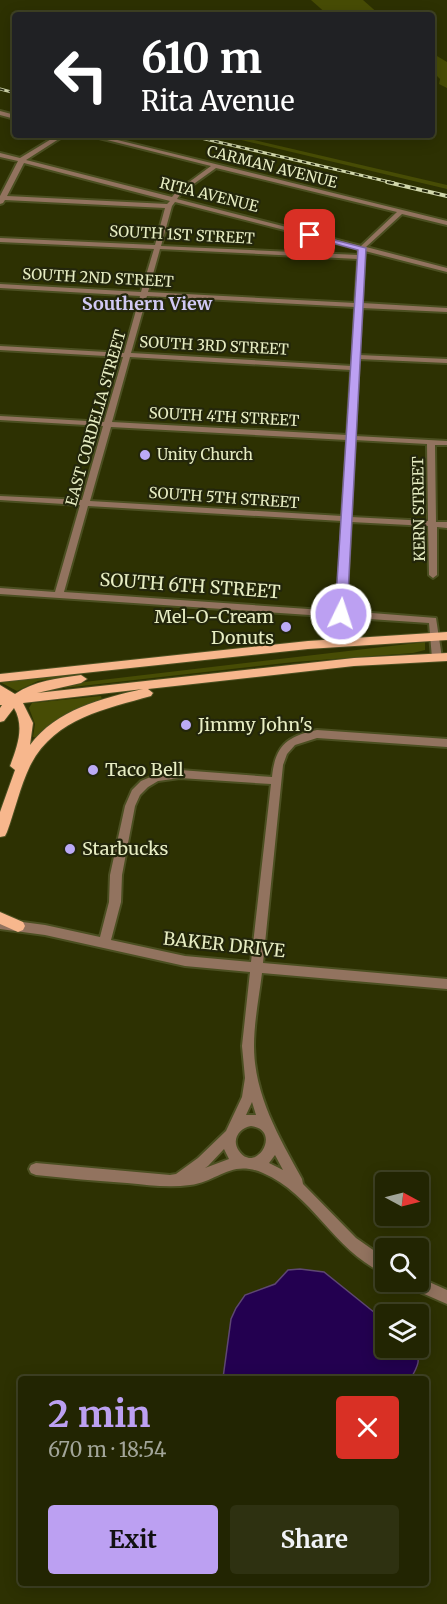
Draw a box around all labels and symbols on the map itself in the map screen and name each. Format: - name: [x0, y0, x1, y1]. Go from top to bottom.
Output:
- street label: CARMAN AVENUE: [205, 141, 340, 192]
- street label: RITA AVENUE: [158, 173, 261, 216]
- pin: [284, 209, 335, 260]
- street label: SOUTH 1ST STREET: [109, 221, 256, 248]
- street label: SOUTH 2ND STREET: [22, 264, 175, 291]
- district label: Southern View: [82, 292, 213, 315]
- street label: EAST CORDELIA STREET: [61, 327, 130, 508]
- street label: SOUTH 3RD STREET: [139, 332, 290, 359]
- street label: SOUTH 4TH STREET: [148, 403, 300, 430]
- place label: Unity Church: [157, 445, 253, 464]
- marker: Unity Church: [138, 448, 152, 462]
- street label: KERN STREET: [408, 456, 429, 562]
- street label: SOUTH 5TH STREET: [148, 483, 301, 512]
- street label: SOUTH 6TH STREET: [99, 568, 282, 603]
- position arrow: [309, 582, 373, 646]
- place label: Mel-O-Cream Donuts: [154, 605, 274, 649]
- marker: Mel-O-Cream Donuts: [279, 620, 293, 634]
- place label: Jimmy John's: [197, 713, 313, 736]
- marker: Jimmy John's: [179, 718, 193, 732]
- place label: Taco Bell: [105, 758, 184, 781]
- marker: Taco Bell: [86, 763, 100, 777]
- place label: Starbucks: [82, 837, 168, 860]
- marker: Starbucks: [63, 842, 77, 856]
- street label: BAKER DRIVE: [162, 927, 287, 962]
- north arrow: [375, 1172, 429, 1226]

